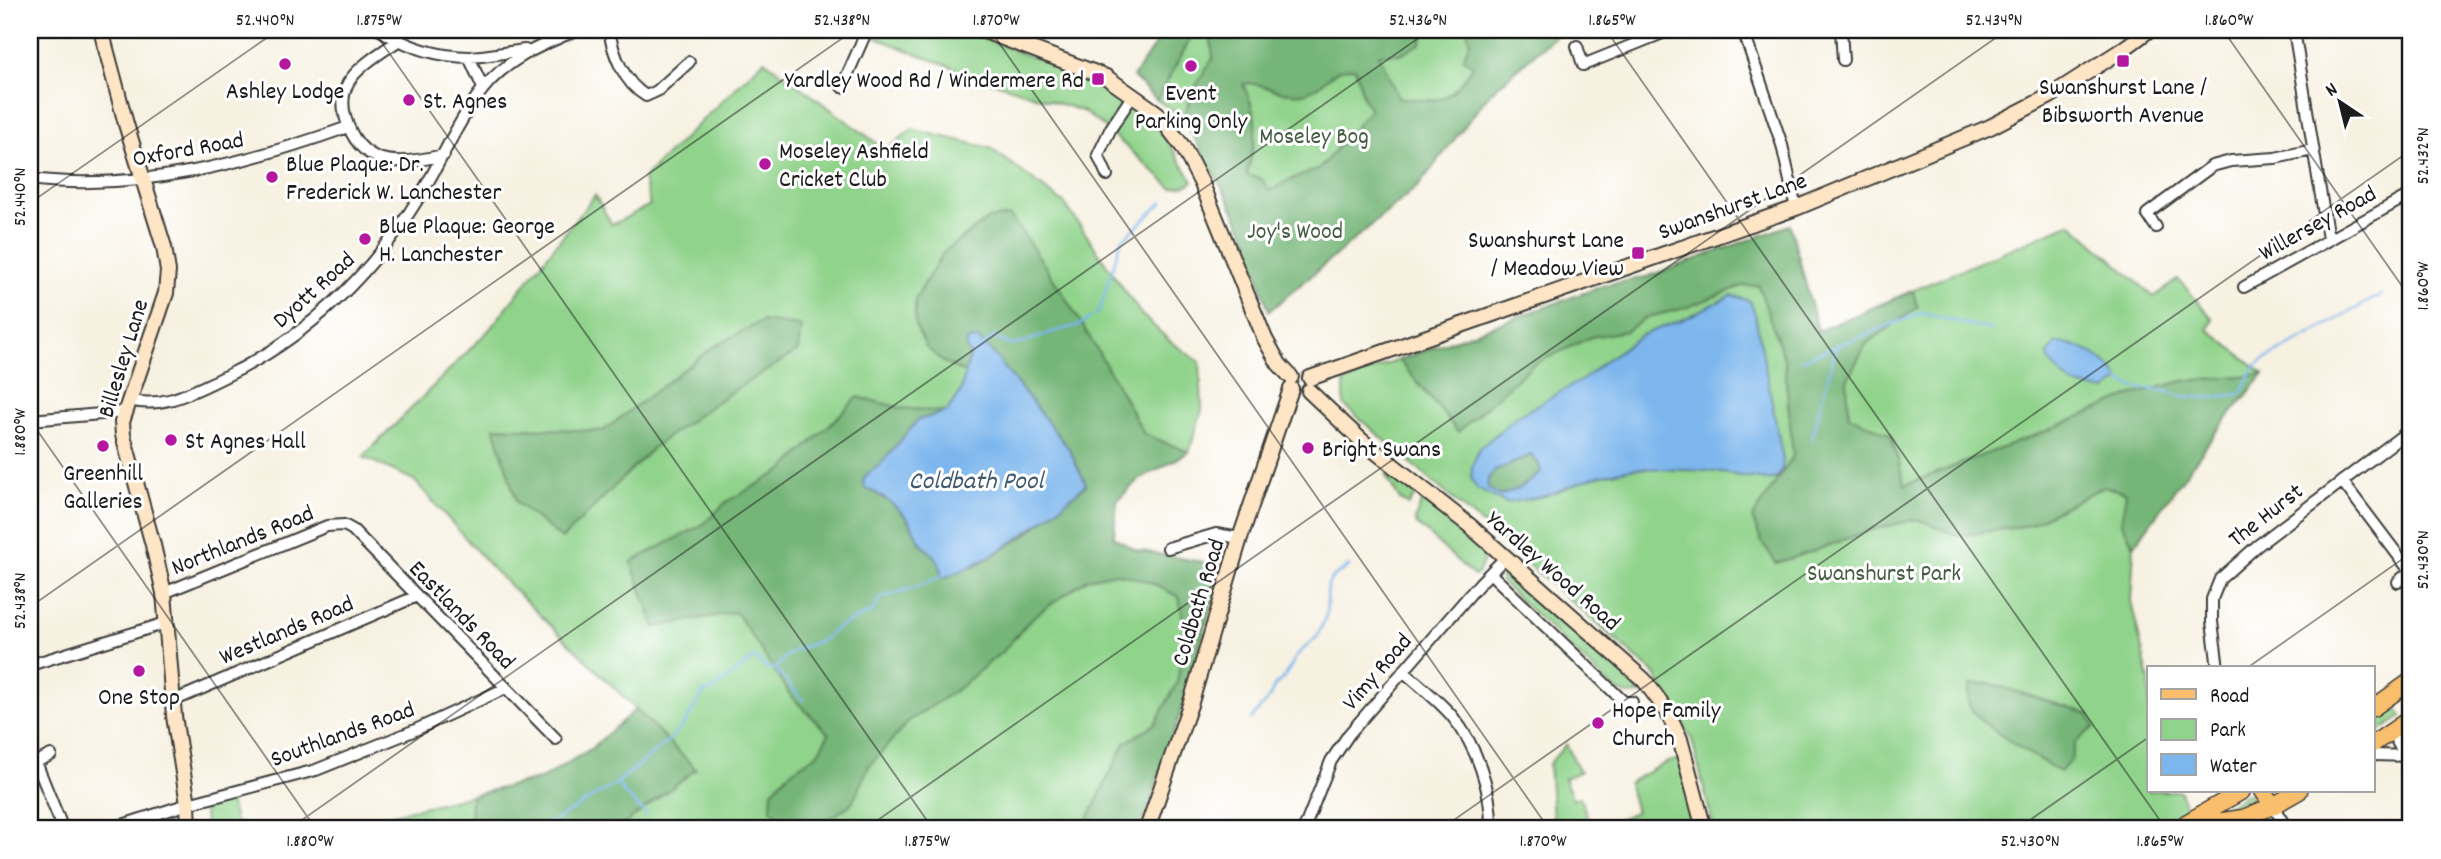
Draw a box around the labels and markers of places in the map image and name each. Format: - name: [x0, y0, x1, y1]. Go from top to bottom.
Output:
- marker: Swanshurst Lane / Bibsworth Avenue: [2115, 53, 2131, 69]
- marker: Ashley Lodge: [277, 56, 293, 72]
- marker: Event Parking Only: [1183, 58, 1199, 74]
- place label: Yardley Wood Rd / Windermere Rd: [785, 65, 1084, 99]
- marker: Yardley Wood Rd / Windermere Rd: [1090, 71, 1106, 87]
- place label: Swanshurst Lane / Bibsworth Avenue: [2039, 72, 2207, 134]
- place label: Ashley Lodge: [226, 76, 344, 110]
- place label: Event Parking Only: [1135, 78, 1249, 140]
- place label: St. Agnes: [423, 86, 507, 120]
- marker: St. Agnes: [401, 92, 417, 108]
- place label: Moseley Ashfield Cricket Club: [779, 136, 929, 198]
- place label: Blue Plaque: Dr. Frederick W. Lanchester: [286, 149, 501, 211]
- marker: Moseley Ashfield Cricket Club: [757, 156, 773, 172]
- marker: Blue Plaque: Dr. Frederick W. Lanchester: [264, 169, 280, 185]
- place label: Blue Plaque: George H. Lanchester: [379, 211, 555, 273]
- place label: Swanshurst Lane / Meadow View: [1468, 225, 1624, 287]
- marker: Blue Plaque: George H. Lanchester: [357, 231, 373, 247]
- marker: Swanshurst Lane / Meadow View: [1630, 245, 1646, 261]
- place label: St Agnes Hall: [185, 426, 306, 460]
- marker: St Agnes Hall: [163, 432, 179, 448]
- place label: Bright Swans: [1322, 434, 1441, 468]
- marker: Greenhill Galleries: [95, 438, 111, 454]
- marker: Bright Swans: [1300, 440, 1316, 456]
- place label: Greenhill Galleries: [63, 458, 143, 520]
- marker: One Stop: [131, 663, 147, 679]
- place label: One Stop: [98, 682, 180, 716]
- place label: Hope Family Church: [1612, 695, 1722, 757]
- marker: Hope Family Church: [1590, 715, 1606, 731]

